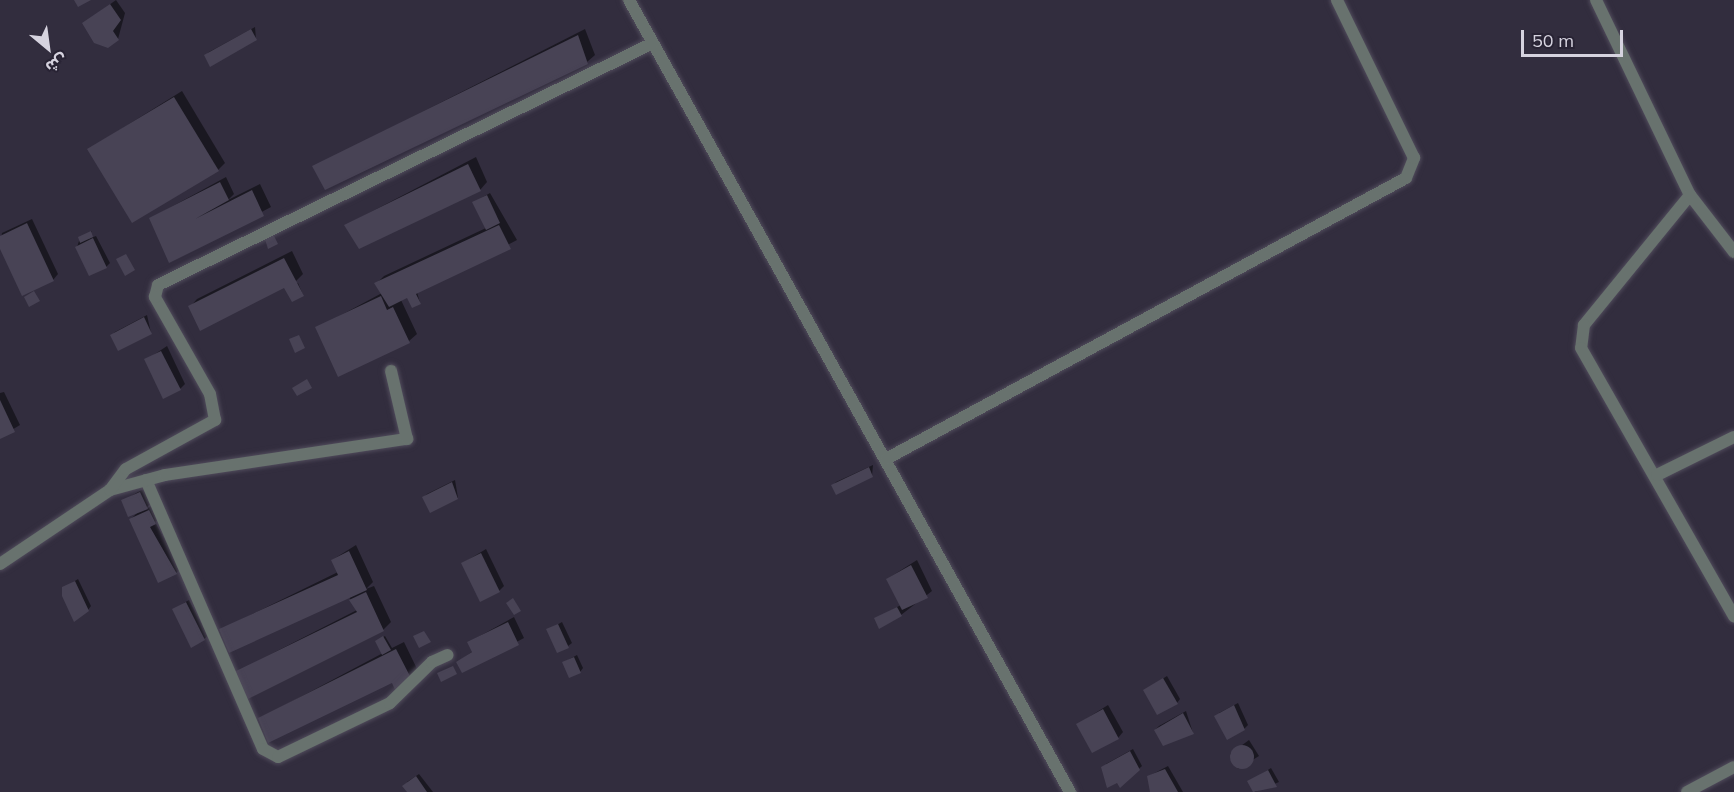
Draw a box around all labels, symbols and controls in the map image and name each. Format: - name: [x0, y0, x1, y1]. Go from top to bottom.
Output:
- north arrow: [18, 18, 78, 78]
- scale bar: [1524, 18, 1626, 56]
- text: 50 m: [1532, 29, 1574, 52]
- text: ش: [42, 50, 71, 78]

